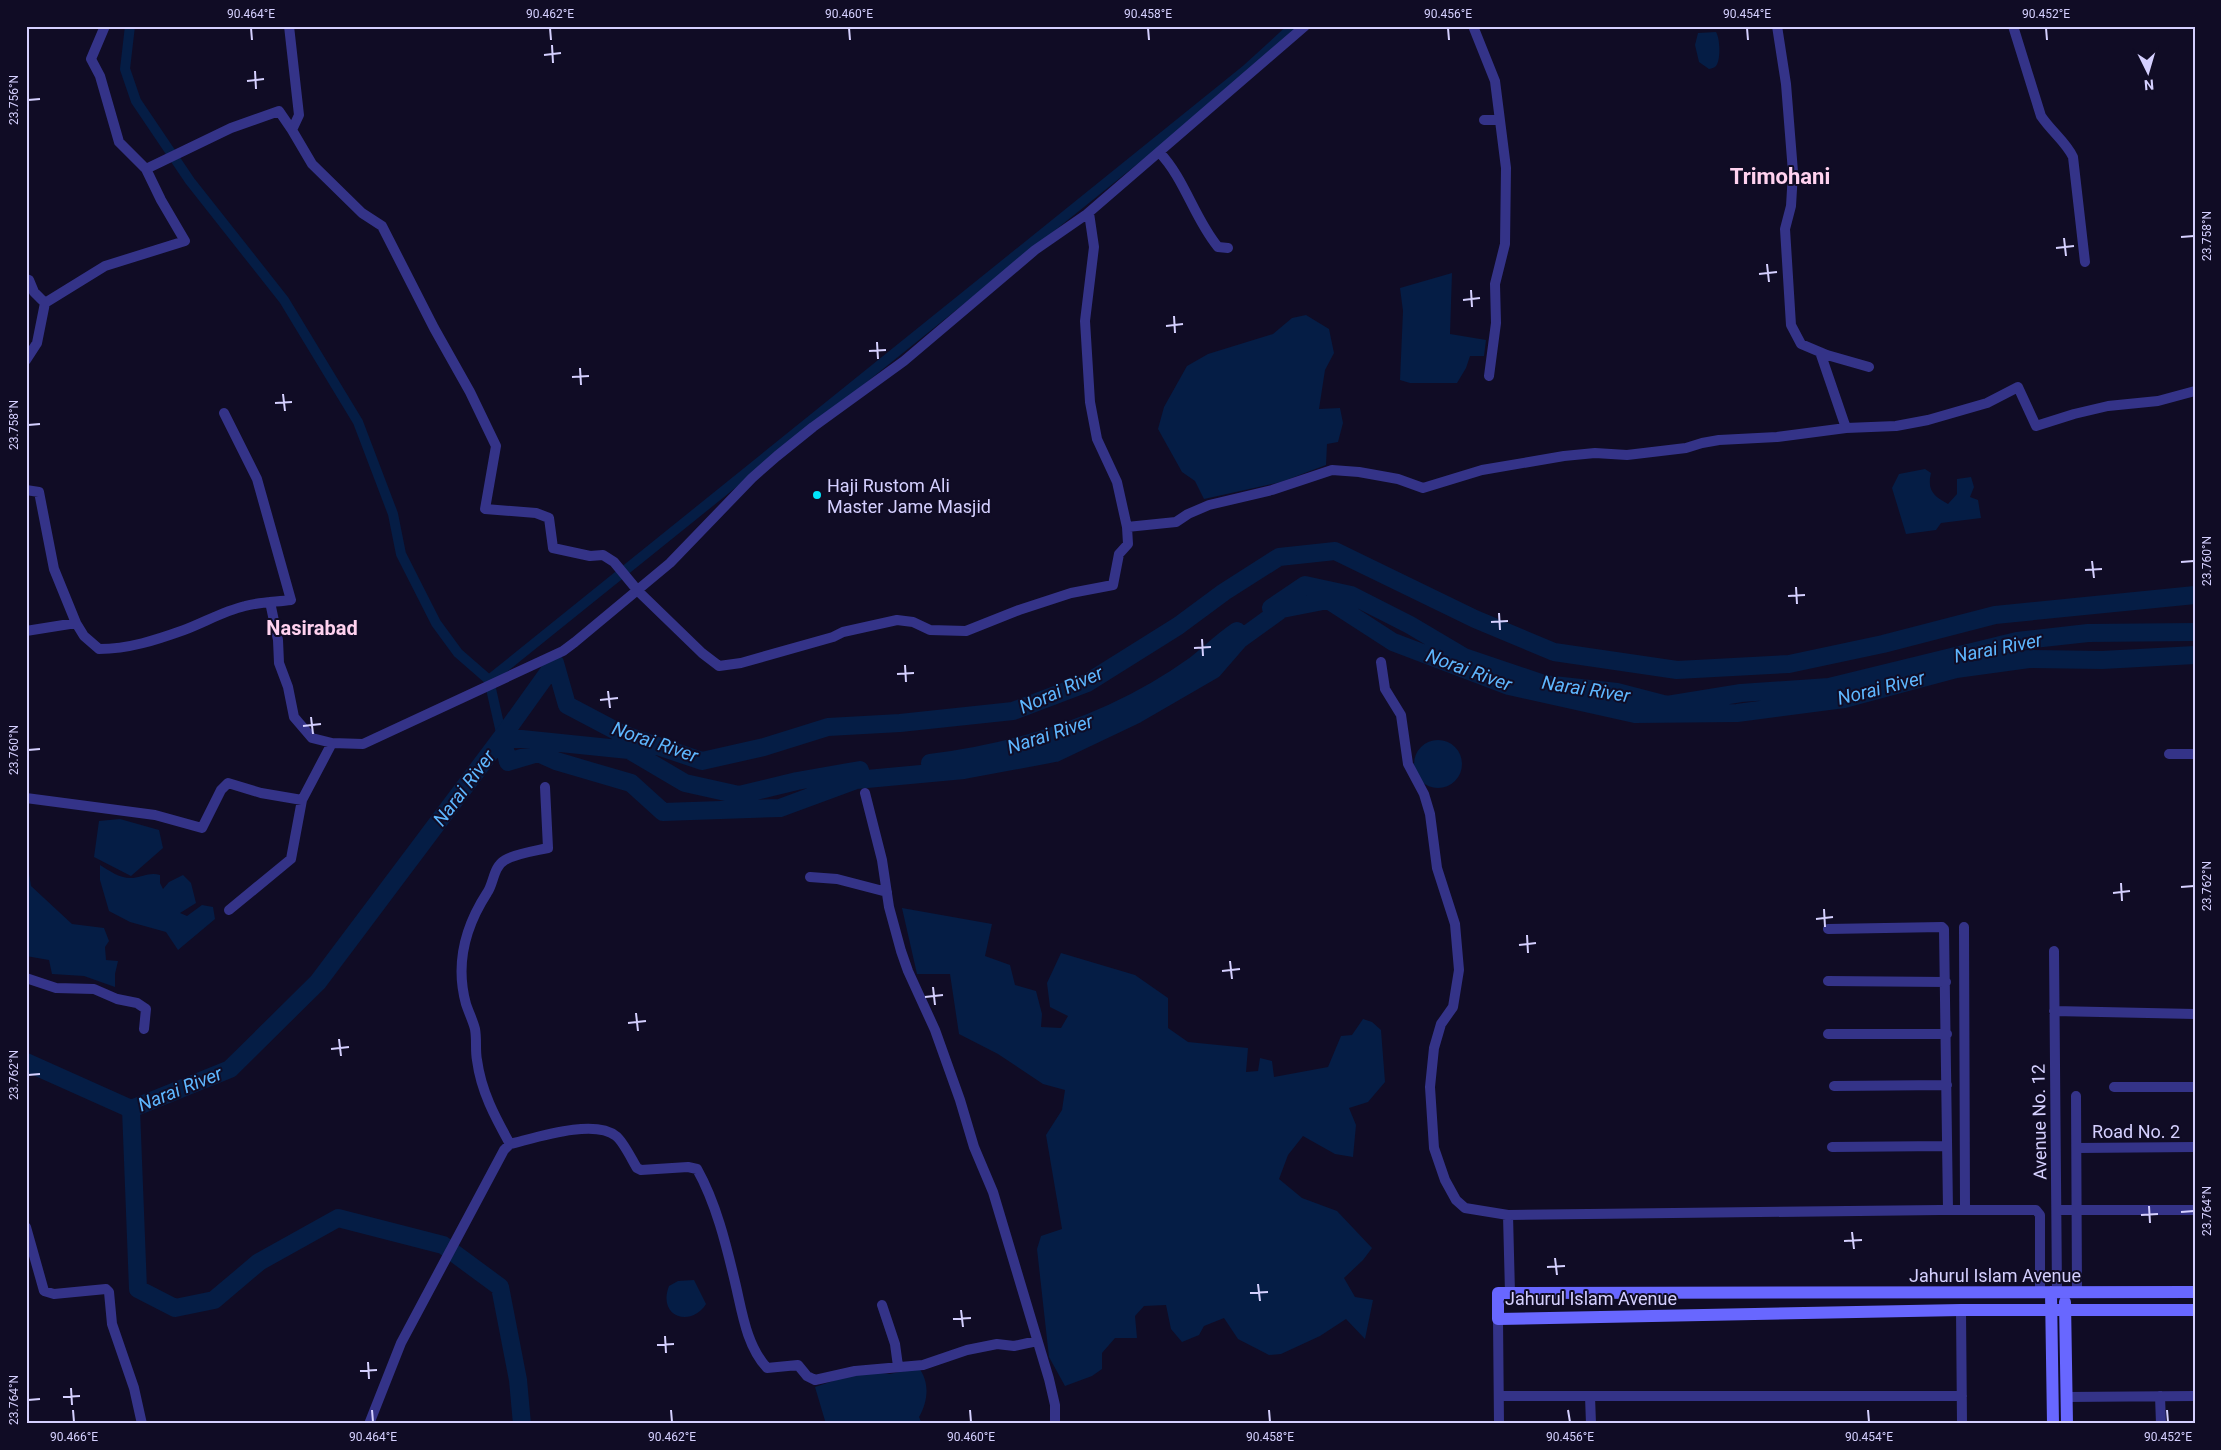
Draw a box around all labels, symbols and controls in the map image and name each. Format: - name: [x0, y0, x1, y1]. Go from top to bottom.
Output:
- text: 90.464°E: [227, 7, 275, 21]
- text: 90.462°E: [526, 7, 574, 21]
- text: 90.460°E: [825, 7, 873, 21]
- text: 90.458°E: [1124, 7, 1172, 21]
- text: 90.456°E: [1424, 7, 1472, 21]
- text: 90.454°E: [1723, 7, 1771, 21]
- text: 90.452°E: [2022, 7, 2070, 21]
- north arrow: [2124, 48, 2174, 98]
- text: 23.756°N: [7, 75, 21, 125]
- text: N: [2144, 77, 2155, 93]
- district label: Trimohani: [1730, 164, 1830, 189]
- text: 23.758°N: [2200, 211, 2214, 261]
- text: 23.758°N: [7, 400, 21, 450]
- place label: Haji Rustom Ali Master Jame Masjid: [827, 475, 991, 517]
- marker: Haji Rustom Ali Master Jame Masjid: [811, 489, 823, 501]
- text: 23.760°N: [2200, 536, 2214, 586]
- district label: Nasirabad: [266, 616, 358, 640]
- water label: Narai River: [1952, 628, 2045, 668]
- water label: Norai River: [1423, 644, 1516, 696]
- water label: Norai River: [1016, 661, 1107, 719]
- water label: Norai River: [1835, 666, 1928, 710]
- water label: Narai River: [1540, 671, 1632, 707]
- water label: Narai River: [1004, 709, 1097, 759]
- water label: Norai River: [609, 717, 702, 768]
- text: 23.760°N: [7, 725, 21, 775]
- water label: Narai River: [428, 745, 500, 830]
- text: 23.762°N: [2200, 861, 2214, 911]
- text: 23.762°N: [7, 1050, 21, 1100]
- water label: Narai River: [134, 1061, 226, 1116]
- street label: Avenue No. 12: [2027, 1064, 2051, 1180]
- street label: Road No. 2: [2092, 1121, 2180, 1142]
- text: 23.764°N: [2200, 1186, 2214, 1236]
- street label: Jahurul Islam Avenue: [1909, 1265, 2081, 1286]
- street label: Jahurul Islam Avenue: [1505, 1288, 1677, 1309]
- text: 23.764°N: [7, 1375, 21, 1425]
- text: 90.466°E: [50, 1430, 98, 1444]
- text: 90.464°E: [349, 1430, 397, 1444]
- text: 90.462°E: [648, 1430, 696, 1444]
- text: 90.460°E: [947, 1430, 995, 1444]
- text: 90.458°E: [1246, 1430, 1294, 1444]
- text: 90.456°E: [1546, 1430, 1594, 1444]
- text: 90.454°E: [1845, 1430, 1893, 1444]
- text: 90.452°E: [2144, 1430, 2192, 1444]

